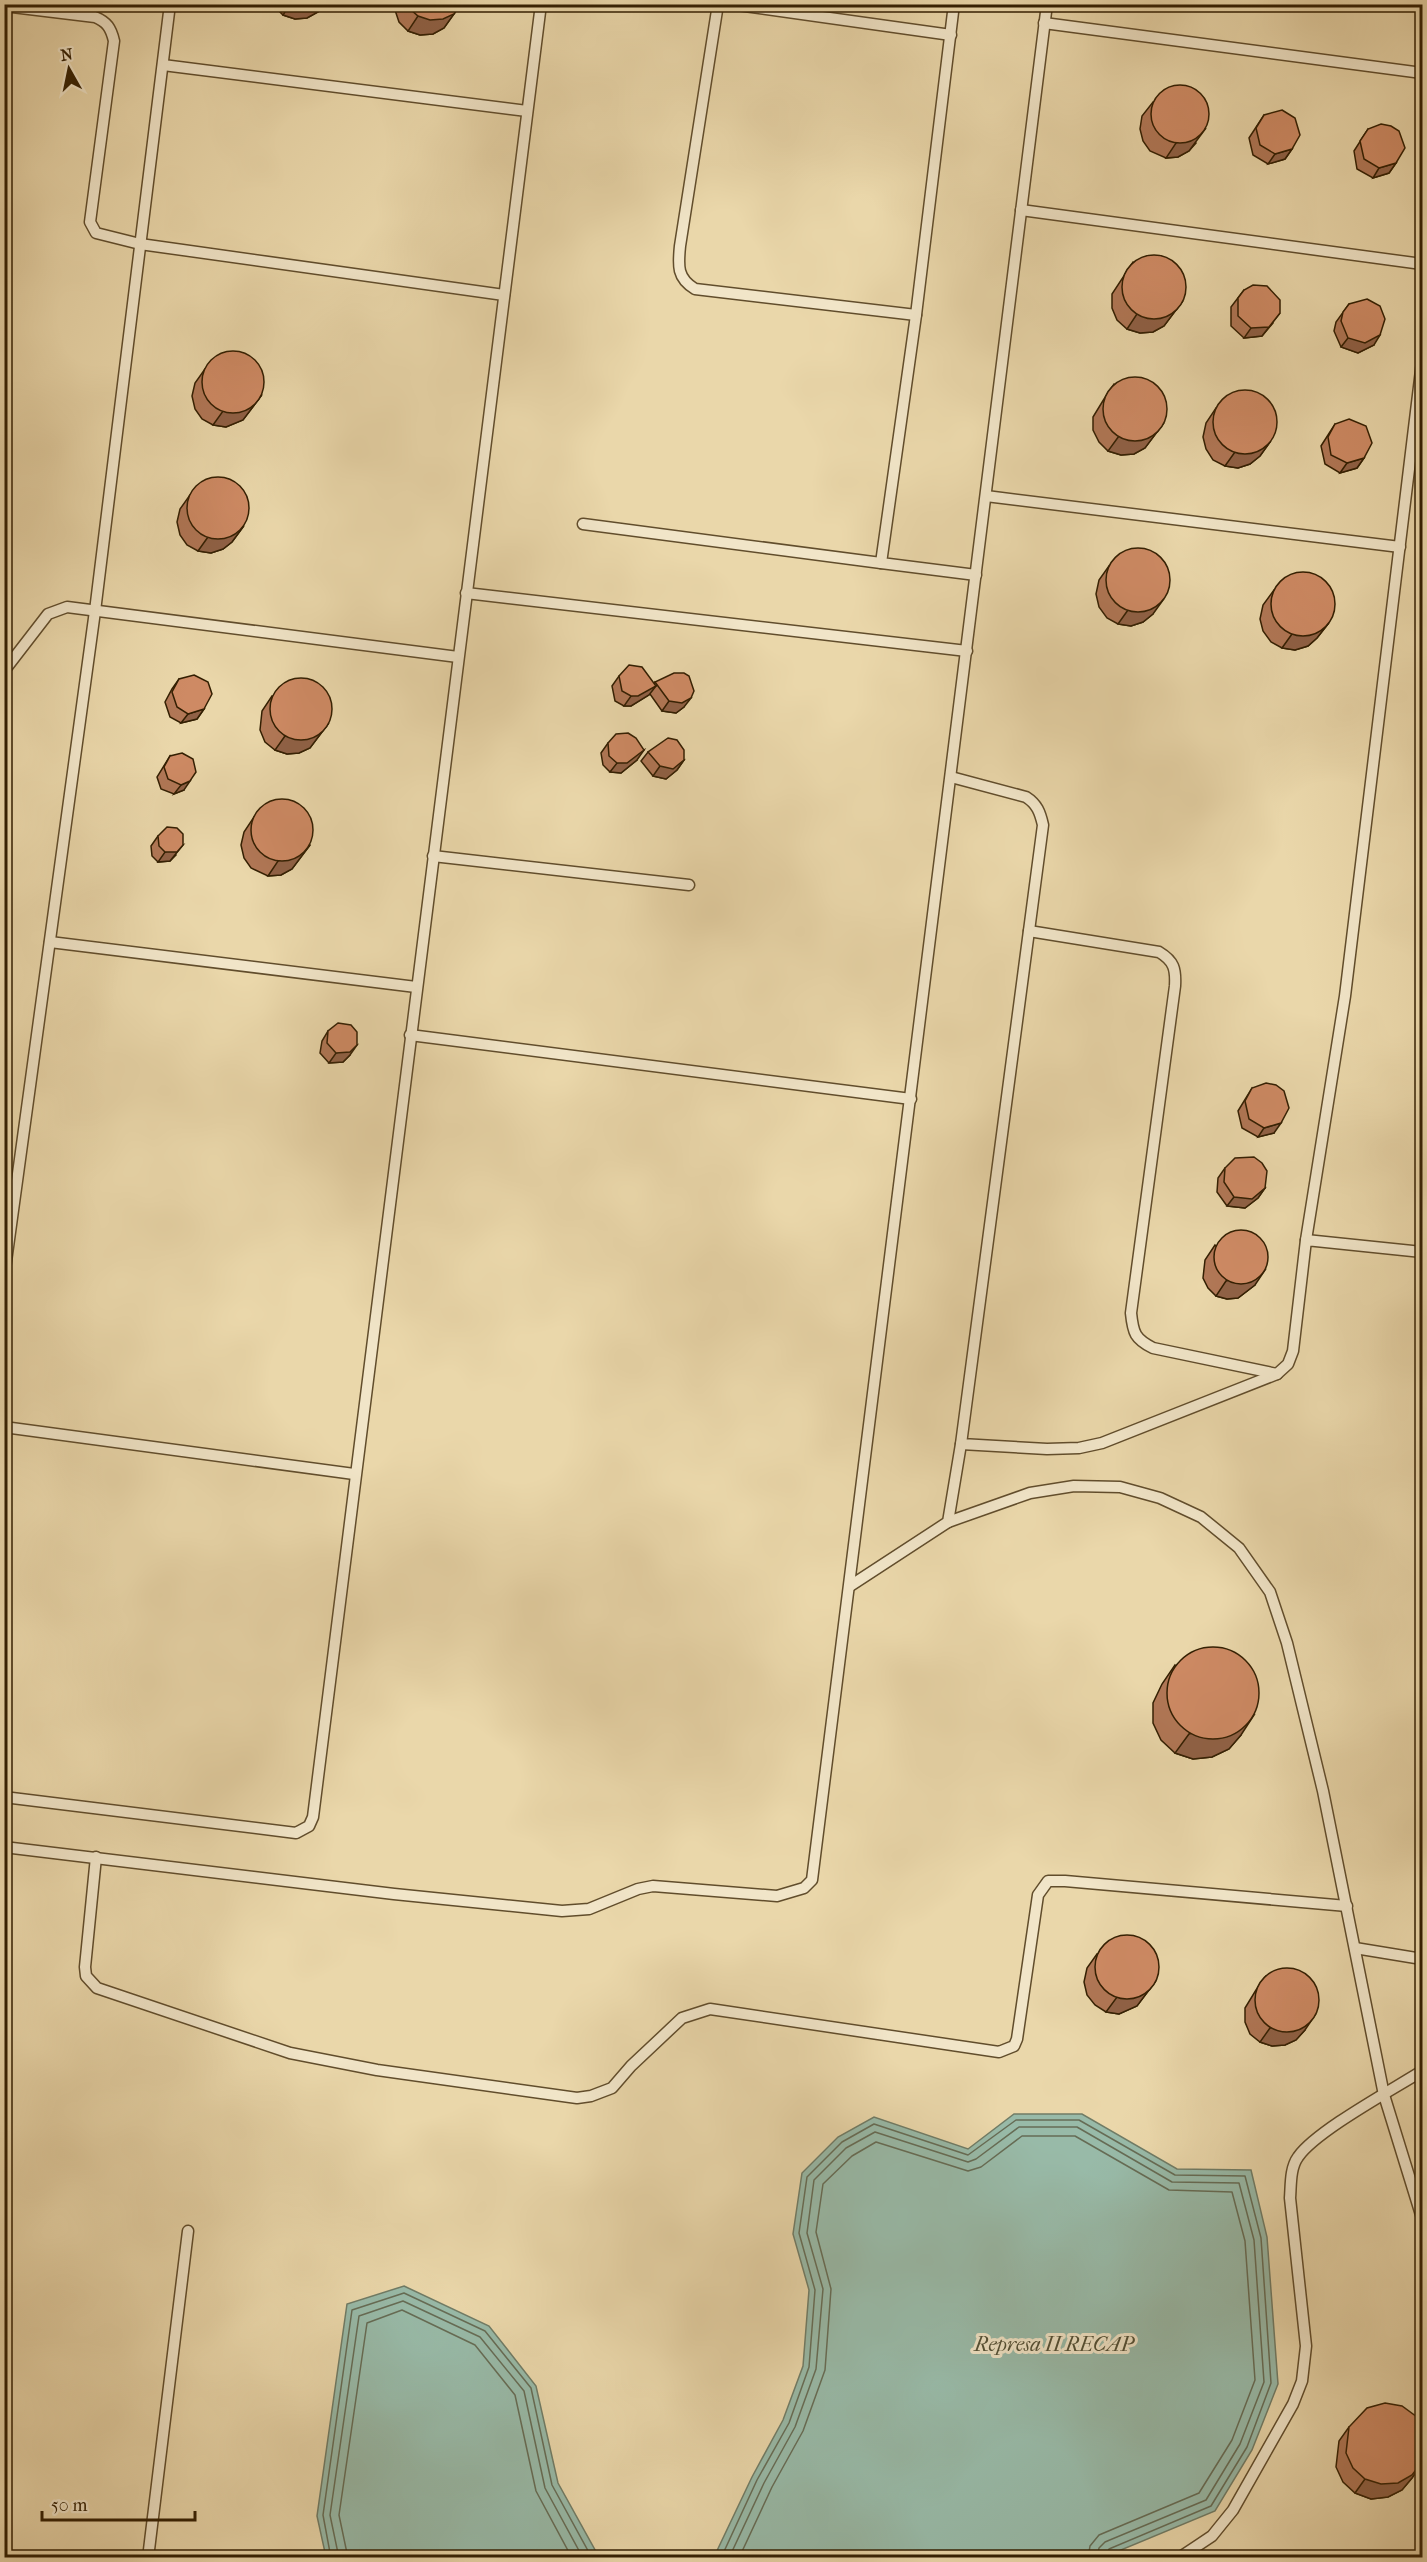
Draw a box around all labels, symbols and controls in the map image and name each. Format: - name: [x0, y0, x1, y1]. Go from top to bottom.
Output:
- north arrow: [39, 39, 99, 99]
- text: N: [59, 44, 75, 65]
- water label: Represa II RECAP: [972, 2333, 1136, 2356]
- scale bar: [42, 2484, 195, 2522]
- text: 50 m: [51, 2495, 88, 2516]

